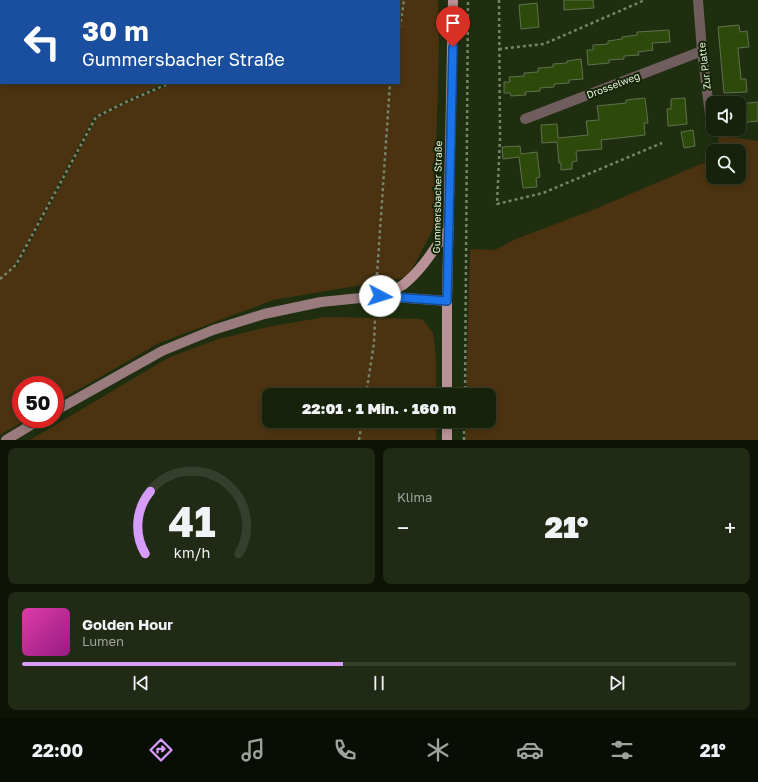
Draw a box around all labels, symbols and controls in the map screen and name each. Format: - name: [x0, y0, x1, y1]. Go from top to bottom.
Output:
- pin: [436, 6, 470, 47]
- icon: arrive: [442, 12, 464, 34]
- text: 30 m: [82, 14, 149, 47]
- icon: left: [16, 16, 68, 68]
- street label: Zur Platte: [695, 42, 713, 90]
- text: Gummersbacher Straße: [82, 48, 285, 70]
- street label: Drosselweg: [585, 69, 641, 101]
- map controls: [706, 96, 746, 184]
- button: sound: [706, 96, 746, 136]
- street label: Gummersbacher Straße: [430, 140, 444, 253]
- button: search: [706, 144, 746, 184]
- position arrow: [359, 275, 401, 317]
- speed limit sign: 50: [12, 376, 64, 428]
- text: 22:01 · 1 Min. · 160 m: [302, 399, 456, 417]
- text: Klima: [397, 489, 432, 505]
- text: 41: [168, 496, 215, 546]
- text: 21°: [544, 509, 589, 545]
- text: −: [397, 514, 409, 541]
- text: +: [724, 514, 736, 541]
- text: km/h: [173, 544, 210, 561]
- text: Golden Hour: [82, 615, 173, 633]
- text: Lumen: [82, 633, 124, 649]
- icon: previous: [130, 672, 152, 694]
- icon: pause: [368, 672, 390, 694]
- icon: next: [606, 672, 628, 694]
- icon: directions: [147, 736, 175, 764]
- icon: music: [239, 736, 267, 764]
- icon: phone: [331, 736, 359, 764]
- icon: climate: [424, 736, 452, 764]
- icon: car: [516, 736, 544, 764]
- icon: filters: [608, 736, 636, 764]
- text: 22:00: [32, 739, 83, 761]
- text: 21°: [700, 739, 726, 761]

